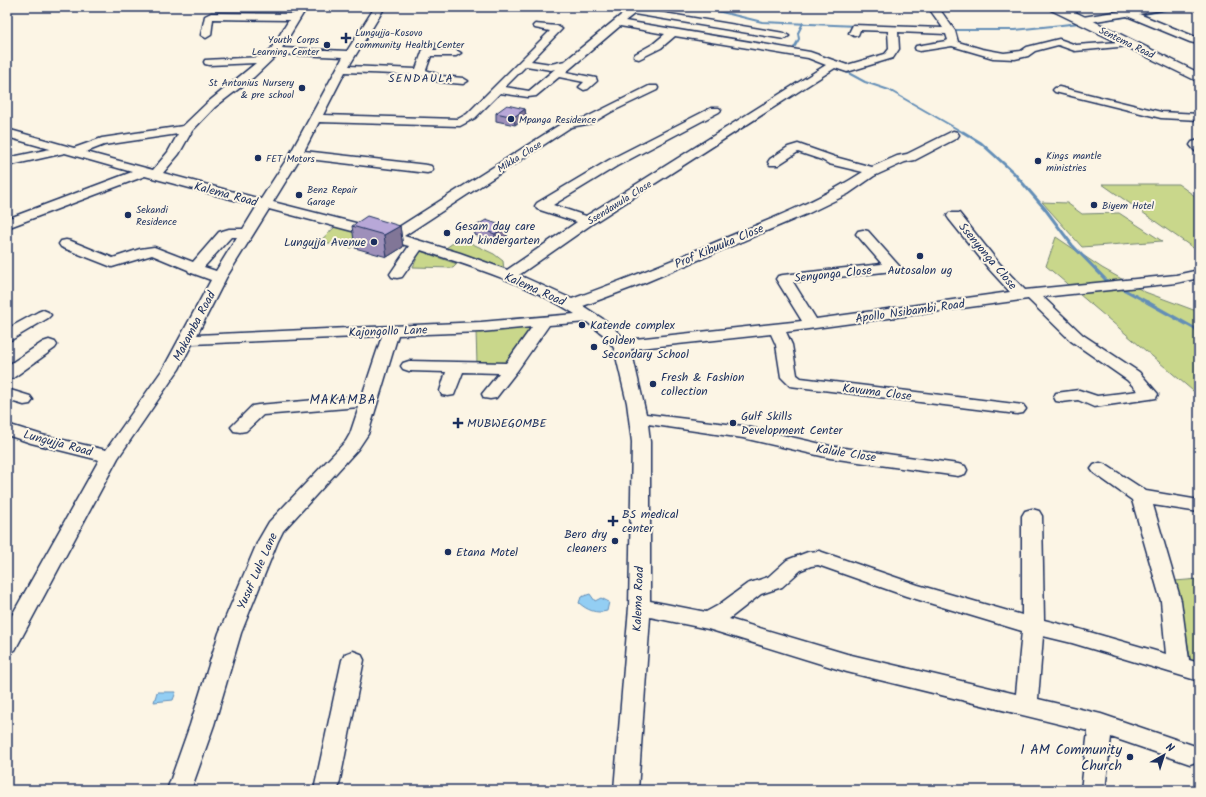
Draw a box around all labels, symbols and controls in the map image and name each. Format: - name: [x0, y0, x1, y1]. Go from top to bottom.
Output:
- street label: Sentema Road: [1096, 23, 1158, 64]
- place label: Lungujja-Kosovo community Health Center: [355, 25, 465, 53]
- place label: Youth Corps Learning Center: [252, 32, 320, 60]
- marker: Lungujja-Kosovo community Health Center: [340, 32, 352, 44]
- marker: Youth Corps Learning Center: [322, 40, 332, 50]
- district label: SENDAULA: [388, 69, 454, 88]
- place label: St Antonius Nursery & pre school: [209, 75, 295, 103]
- marker: St Antonius Nursery & pre school: [297, 83, 307, 93]
- place label: Mpanga Residence: [519, 112, 596, 128]
- marker: Mpanga Residence: [506, 114, 516, 124]
- street label: Mikka Close: [494, 137, 545, 177]
- place label: Kings mantle ministries: [1046, 148, 1102, 176]
- place label: FET Motors: [266, 151, 316, 167]
- marker: FET Motors: [253, 153, 263, 163]
- marker: Kings mantle ministries: [1033, 156, 1043, 166]
- street label: Ssendawula Close: [584, 176, 655, 229]
- street label: Kalema Road: [192, 177, 261, 212]
- place label: Benz Repair Garage: [307, 182, 358, 210]
- marker: Benz Repair Garage: [294, 190, 304, 200]
- place label: Biyem Hotel: [1102, 198, 1155, 214]
- marker: Biyem Hotel: [1089, 200, 1099, 210]
- place label: Sekandi Residence: [136, 202, 177, 230]
- marker: Sekandi Residence: [123, 210, 133, 220]
- place label: Gesam day care and kindergarten: [455, 217, 540, 250]
- street label: Ssenyonga Close: [954, 218, 1022, 295]
- street label: Prof Kibuuka Close: [672, 219, 767, 274]
- marker: Gesam day care and kindergarten: [442, 228, 452, 238]
- place label: Lungujja Avenue: [284, 233, 367, 252]
- marker: Lungujja Avenue: [369, 237, 379, 247]
- marker: Autosalon ug: [915, 251, 925, 261]
- street label: Senyonga Close: [793, 261, 873, 288]
- place label: Autosalon ug: [888, 261, 953, 280]
- street label: Kalema Road: [501, 268, 569, 312]
- street label: Makamba Road: [168, 287, 221, 365]
- street label: Apollo Nsibambi Road: [854, 294, 967, 329]
- place label: Katende complex: [590, 316, 676, 335]
- marker: Katende complex: [577, 320, 587, 330]
- street label: Kajongollo Lane: [348, 321, 428, 342]
- place label: Golden Secondary School: [602, 331, 689, 364]
- marker: Golden Secondary School: [589, 342, 599, 352]
- place label: Fresh & Fashion collection: [661, 368, 744, 401]
- marker: Fresh & Fashion collection: [648, 379, 658, 389]
- street label: Kavuma Close: [841, 379, 913, 406]
- district label: MAKAMBA: [309, 390, 377, 411]
- place label: Gulf Skills Development Center: [741, 407, 844, 440]
- place label: MUBWEGOMBE: [467, 414, 547, 433]
- marker: MUBWEGOMBE: [452, 417, 464, 429]
- marker: Gulf Skills Development Center: [728, 418, 738, 428]
- street label: Lungujja Road: [21, 425, 95, 462]
- street label: Kalule Close: [814, 439, 878, 468]
- place label: BS medical center: [622, 505, 679, 538]
- marker: BS medical center: [607, 515, 619, 527]
- place label: Bero dry cleaners: [564, 525, 607, 558]
- street label: Yusuf Lule Lane: [232, 529, 283, 613]
- marker: Bero dry cleaners: [610, 536, 620, 546]
- place label: Etana Motel: [456, 543, 518, 562]
- marker: Etana Motel: [443, 547, 453, 557]
- street label: Kalema Road: [628, 565, 649, 632]
- north arrow: [1144, 735, 1184, 775]
- place label: I AM Community Church: [1020, 739, 1122, 777]
- text: N: [1161, 739, 1178, 757]
- marker: I AM Community Church: [1125, 752, 1135, 762]

